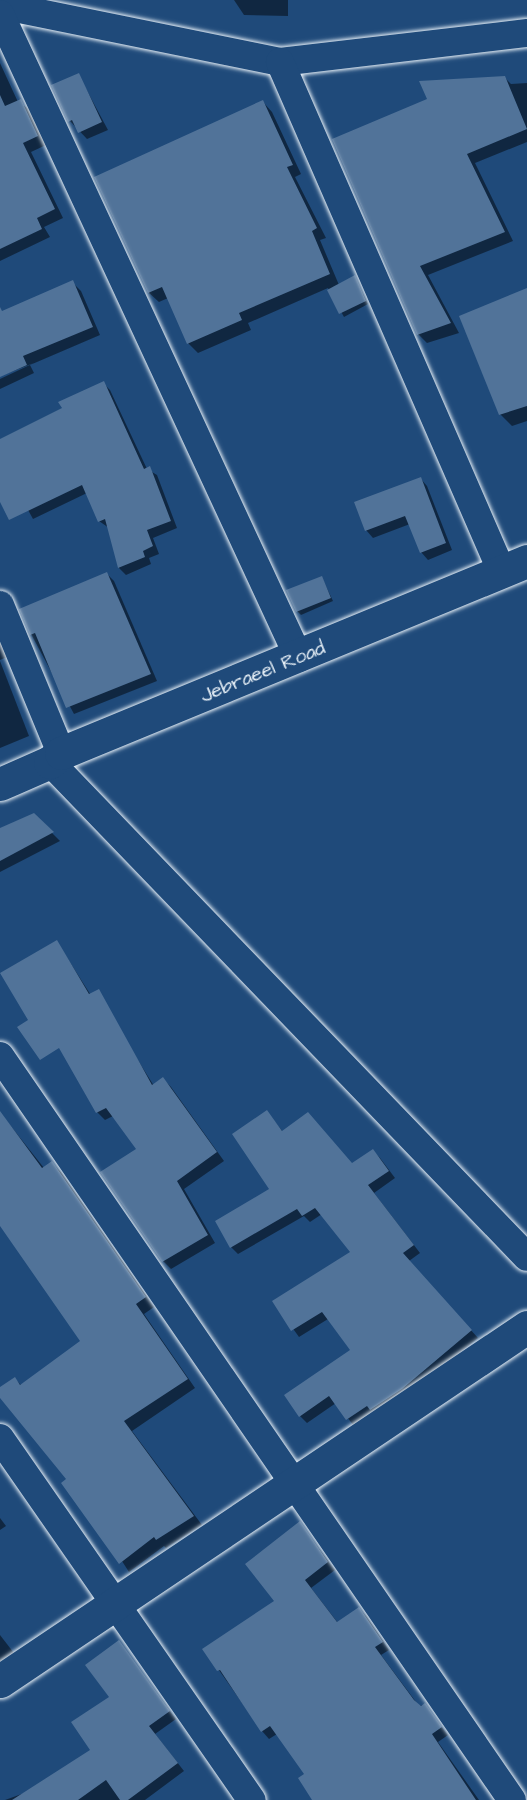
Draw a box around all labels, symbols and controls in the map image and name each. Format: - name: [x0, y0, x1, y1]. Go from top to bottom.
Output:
- street label: Jebraeel Road: [197, 636, 329, 708]

